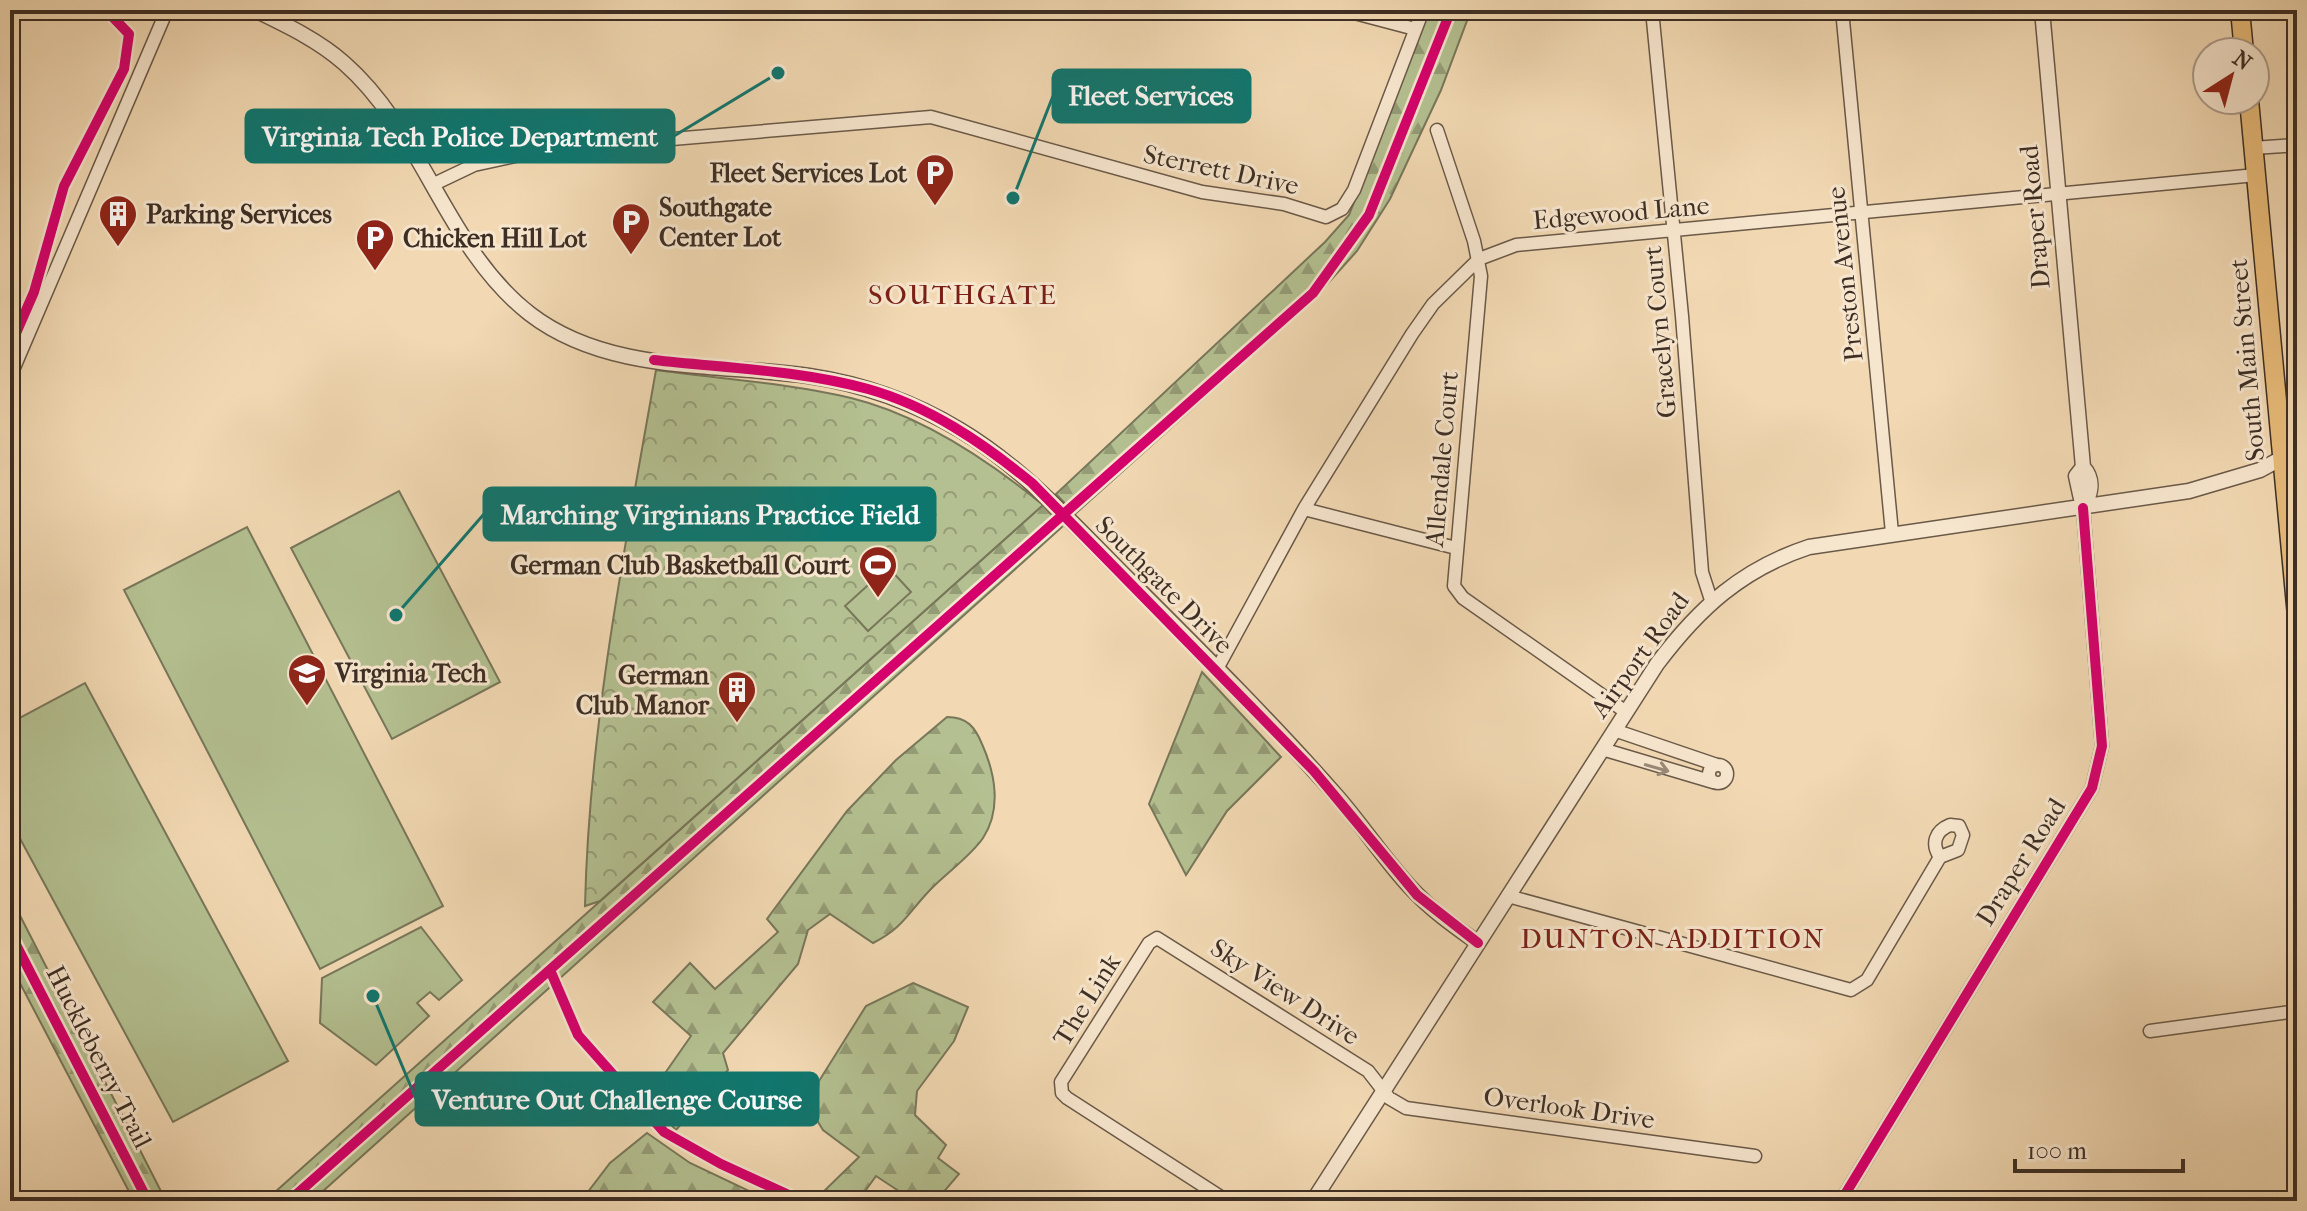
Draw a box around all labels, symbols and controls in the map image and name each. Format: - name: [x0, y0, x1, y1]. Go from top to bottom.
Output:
- north arrow: [2191, 36, 2271, 116]
- text: N: [2228, 45, 2257, 76]
- callout: Fleet Services: [1053, 70, 1250, 122]
- text: Fleet Services: [1068, 79, 1234, 112]
- callout: Virginia Tech Police Department: [246, 110, 674, 162]
- text: Virginia Tech Police Department: [261, 120, 659, 153]
- street label: Sterrett Drive: [1140, 138, 1302, 202]
- street label: Draper Road: [2013, 143, 2057, 290]
- parking icon: Fleet Services Lot: [914, 152, 956, 207]
- place label: Fleet Services Lot: [709, 158, 908, 189]
- street label: Preston Avenue: [1820, 185, 1870, 363]
- street label: Edgewood Lane: [1531, 190, 1711, 236]
- place label: Southgate Center Lot: [659, 192, 782, 253]
- building icon: Parking Services: [97, 193, 139, 248]
- place label: Parking Services: [146, 199, 332, 230]
- parking icon: Southgate Center Lot: [610, 201, 652, 256]
- parking icon: Chicken Hill Lot: [354, 217, 396, 272]
- place label: Chicken Hill Lot: [403, 223, 588, 254]
- street label: Gracelyn Court: [1637, 244, 1683, 419]
- street label: South Main Street: [2223, 257, 2271, 463]
- district label: SOUTHGATE: [868, 278, 1058, 311]
- street label: Allendale Court: [1419, 369, 1465, 549]
- callout: Marching Virginians Practice Field: [484, 488, 935, 540]
- text: Marching Virginians Practice Field: [500, 498, 920, 531]
- street label: Southgate Drive: [1089, 510, 1239, 660]
- sports icon: German Club Basketball Court: [857, 544, 899, 599]
- place label: German Club Basketball Court: [510, 550, 851, 581]
- street label: Airport Road: [1584, 586, 1696, 725]
- school or university icon: Virginia Tech: [286, 652, 328, 707]
- place label: Virginia Tech: [334, 658, 487, 689]
- place label: German Club Manor: [576, 660, 710, 721]
- building icon: German Club Manor: [716, 669, 758, 724]
- one-way arrow: [1643, 761, 1669, 776]
- street label: Draper Road: [1970, 792, 2073, 931]
- district label: DUNTON ADDITION: [1520, 922, 1826, 955]
- street label: Sky View Drive: [1205, 932, 1366, 1052]
- street label: The Link: [1047, 948, 1128, 1052]
- street label: Huckleberry Trail: [40, 960, 158, 1154]
- callout: Venture Out Challenge Course: [416, 1073, 818, 1125]
- street label: Overlook Drive: [1481, 1081, 1657, 1135]
- text: Venture Out Challenge Course: [431, 1083, 802, 1116]
- scale bar: [2015, 1123, 2183, 1173]
- text: 100 m: [2027, 1137, 2087, 1165]

